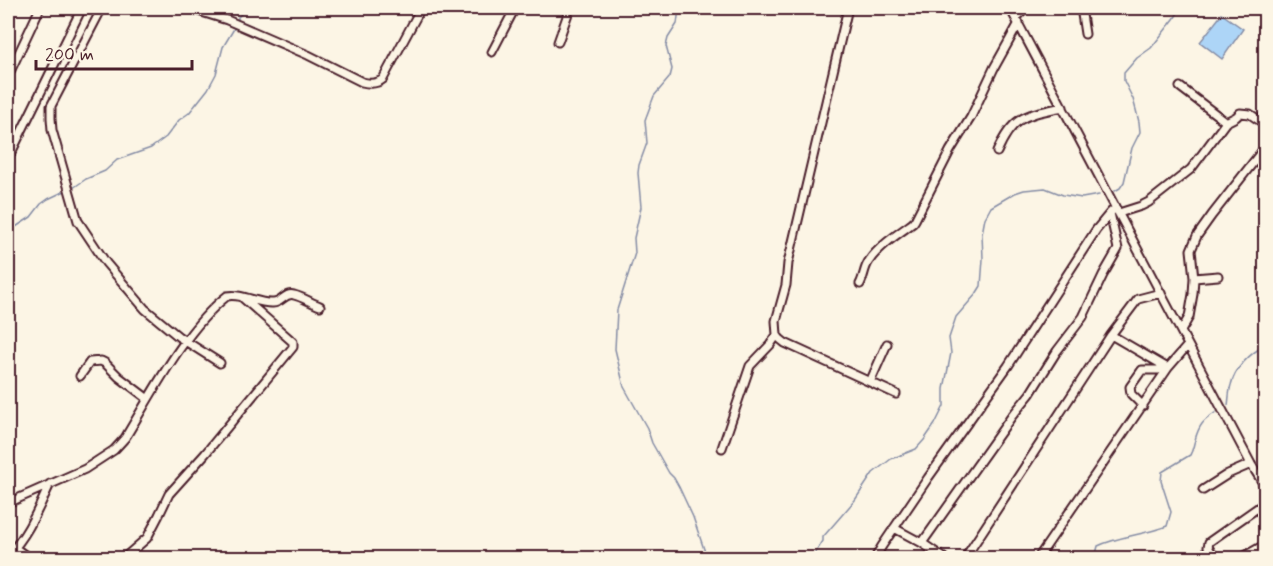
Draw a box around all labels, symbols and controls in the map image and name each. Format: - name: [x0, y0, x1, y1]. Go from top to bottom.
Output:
- scale bar: [36, 33, 192, 71]
- text: 200 m: [45, 43, 94, 67]

